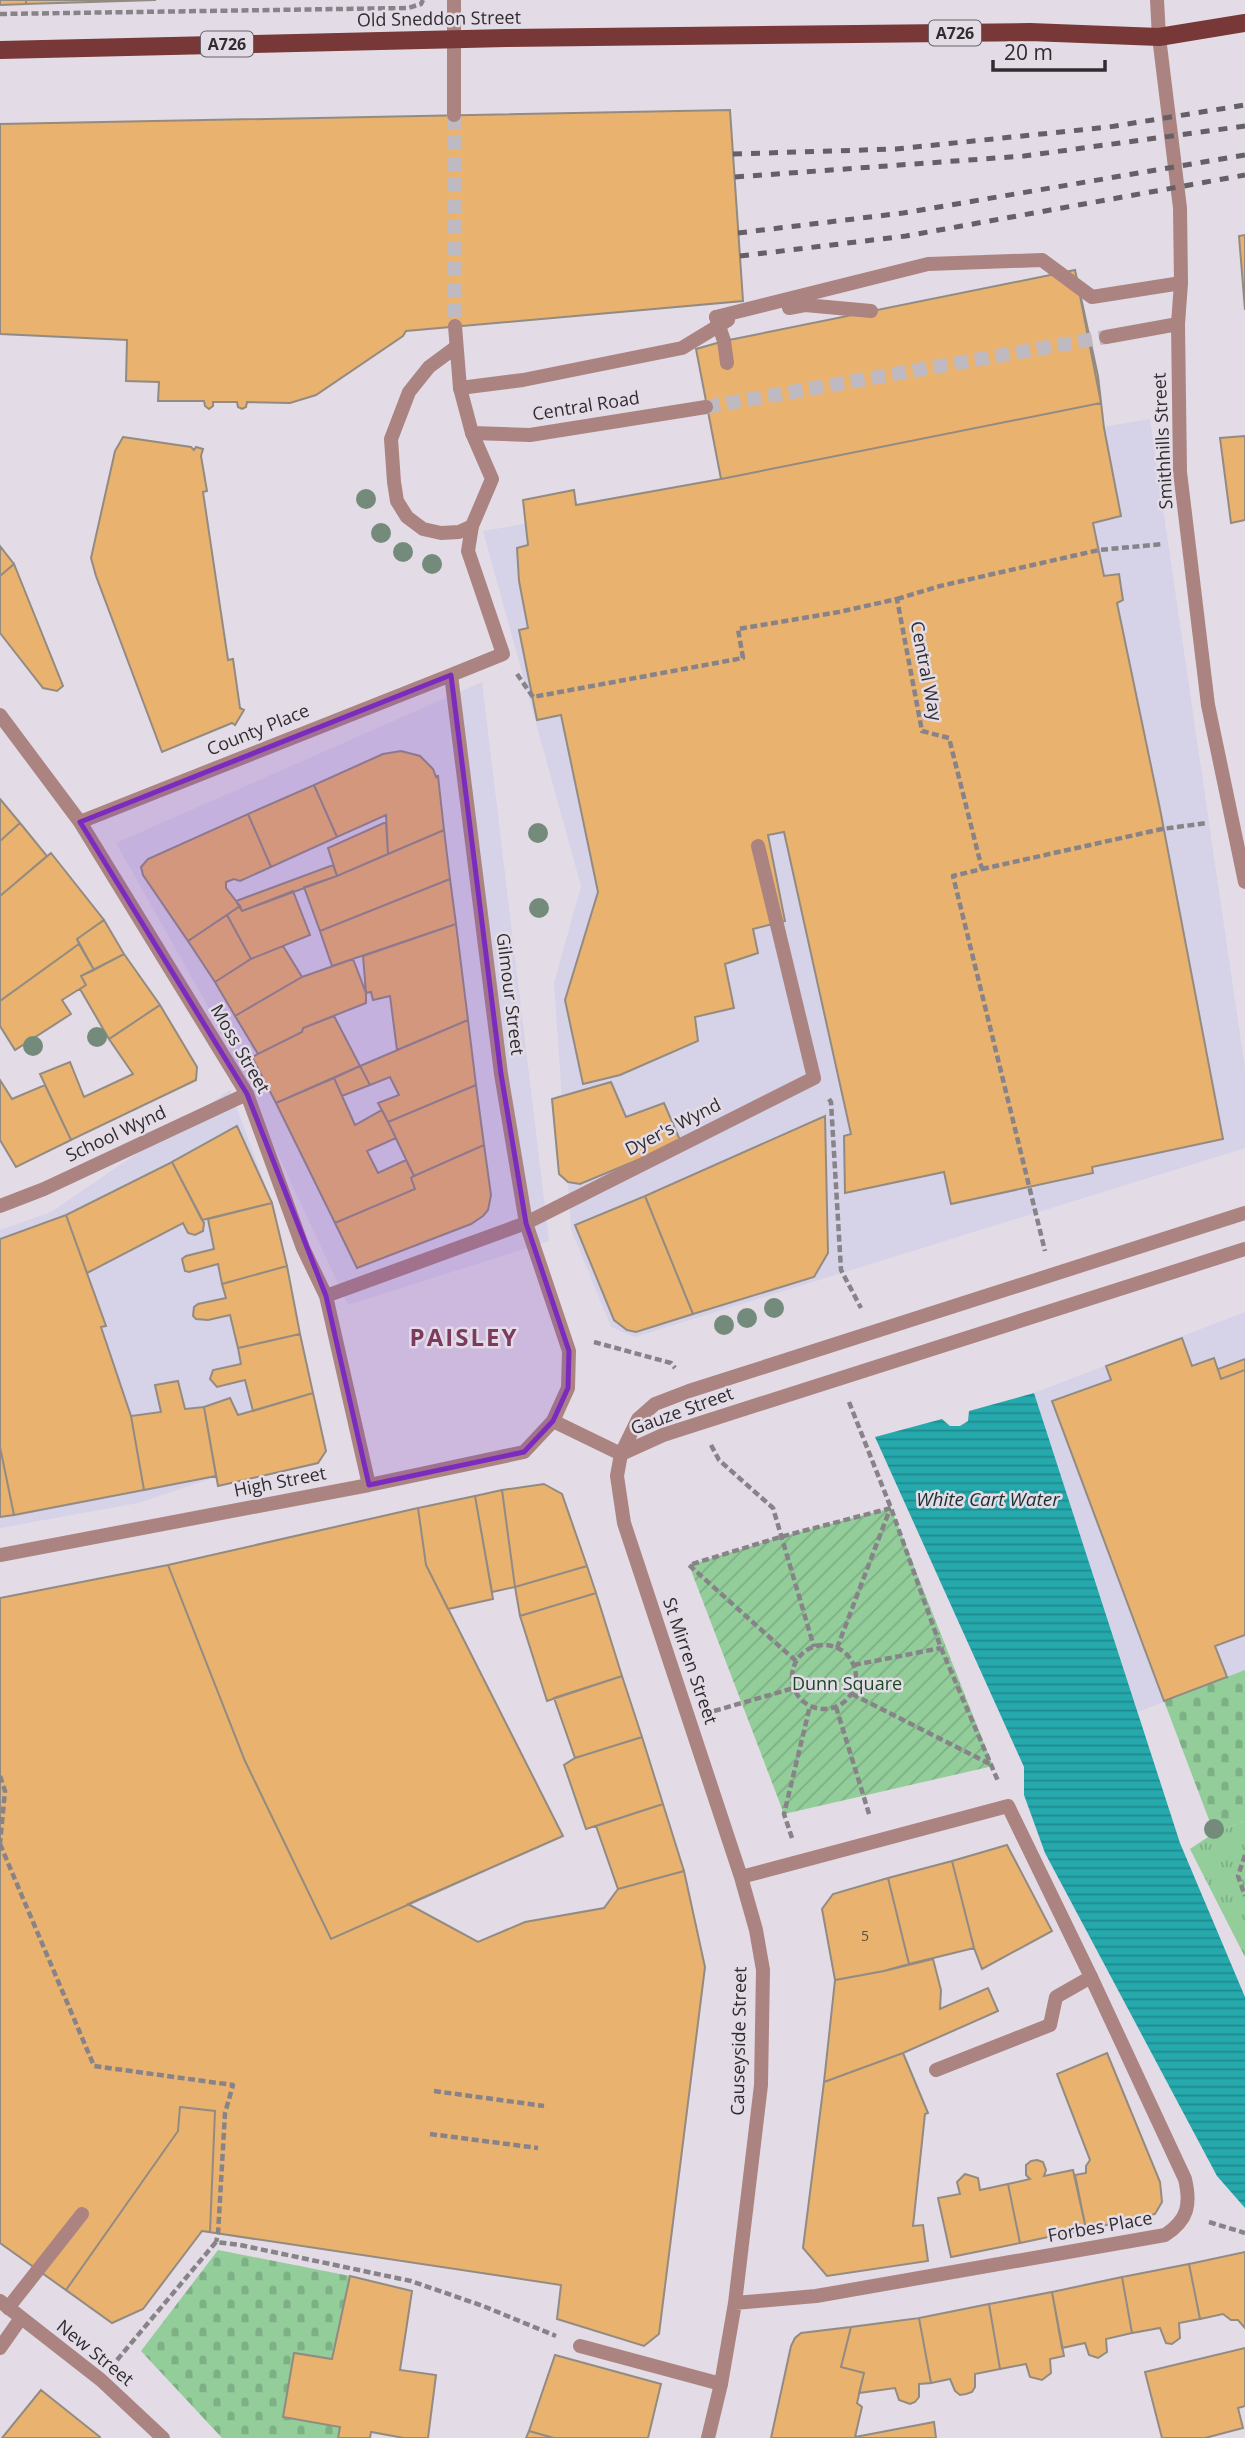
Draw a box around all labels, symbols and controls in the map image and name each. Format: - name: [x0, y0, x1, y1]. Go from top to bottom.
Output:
- street label: Old Sneddon Street: [357, 5, 521, 31]
- road number: A726: [929, 20, 981, 46]
- scale bar: [993, 28, 1105, 72]
- road number: A726: [201, 32, 253, 56]
- text: 20 m: [1004, 38, 1053, 66]
- street label: Smithhills Street: [1146, 372, 1178, 510]
- street label: Central Road: [530, 385, 641, 425]
- street label: Central Way: [906, 619, 949, 724]
- street label: County Place: [203, 698, 312, 761]
- street label: Gilmour Street: [492, 931, 530, 1056]
- street label: Moss Street: [206, 1000, 276, 1097]
- street label: Dyer's Wynd: [621, 1092, 725, 1161]
- street label: School Wynd: [62, 1099, 170, 1167]
- district label: PAISLEY: [410, 1320, 518, 1353]
- street label: Gauze Street: [627, 1380, 736, 1440]
- street label: High Street: [232, 1460, 328, 1502]
- water label: White Cart Water: [916, 1486, 1061, 1512]
- street label: St Mirren Street: [658, 1594, 724, 1727]
- park label: Dunn Square: [792, 1671, 902, 1695]
- house number: 5: [861, 1926, 869, 1945]
- street label: Causeyside Street: [725, 1966, 751, 2116]
- street label: Forbes Place: [1046, 2205, 1154, 2247]
- street label: New Street: [52, 2314, 139, 2391]

